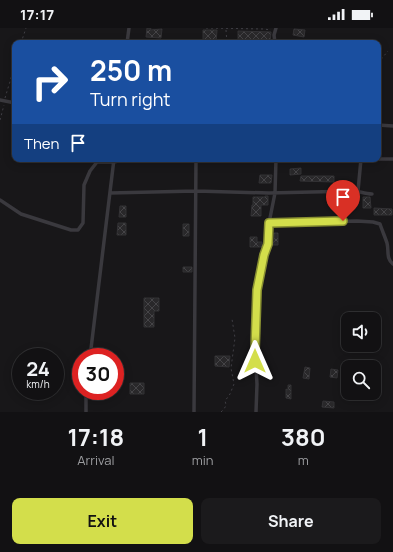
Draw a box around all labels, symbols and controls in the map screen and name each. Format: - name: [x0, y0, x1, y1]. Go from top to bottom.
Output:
- text: 17:17: [20, 4, 54, 25]
- text: 250 m: [90, 51, 172, 89]
- icon: right: [24, 56, 76, 108]
- text: Turn right: [90, 87, 171, 111]
- icon: arrive: [67, 132, 89, 154]
- text: Then: [24, 133, 59, 154]
- pin: [326, 180, 360, 221]
- icon: arrive: [332, 186, 354, 208]
- map controls: [341, 312, 381, 400]
- button: sound: [341, 312, 381, 352]
- position arrow: [234, 340, 276, 382]
- speed limit sign: 30: [72, 348, 124, 400]
- text: 24: [26, 355, 50, 382]
- button: search: [341, 360, 381, 400]
- text: km/h: [26, 377, 50, 391]
- text: 17:18: [68, 420, 124, 453]
- text: 1: [197, 420, 208, 453]
- text: 380: [281, 420, 326, 453]
- text: Arrival: [77, 451, 114, 469]
- text: min: [192, 451, 214, 469]
- text: m: [298, 451, 309, 469]
- button: Exit: [12, 498, 193, 544]
- button: Share: [201, 498, 381, 544]

